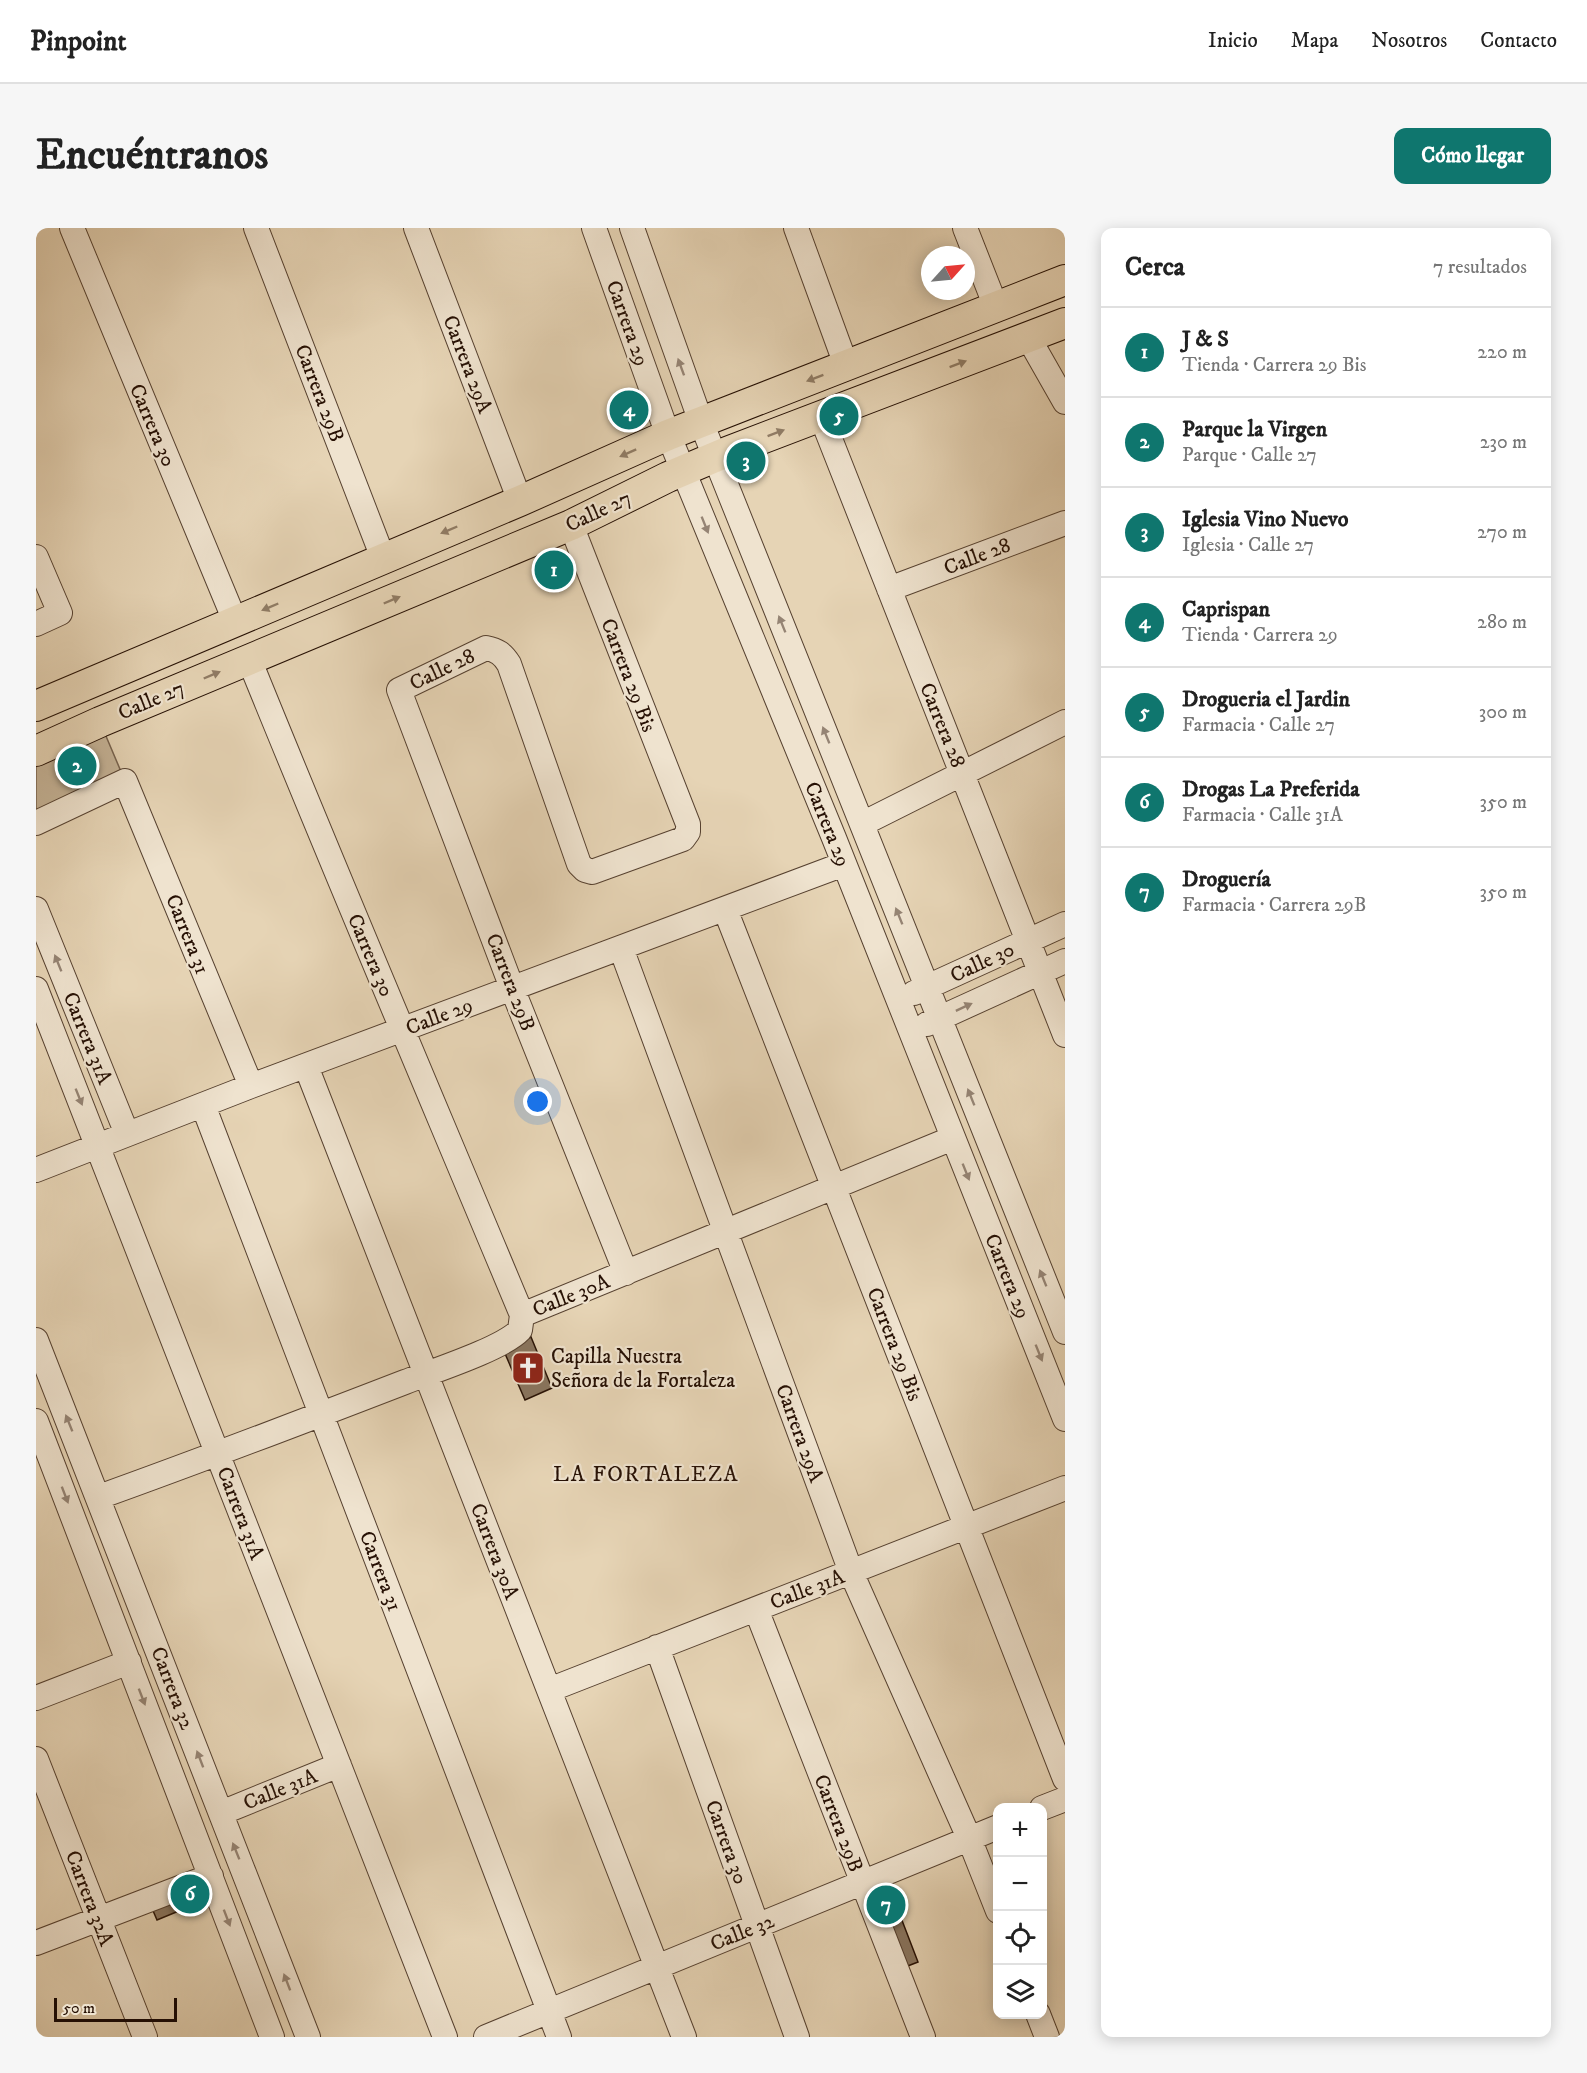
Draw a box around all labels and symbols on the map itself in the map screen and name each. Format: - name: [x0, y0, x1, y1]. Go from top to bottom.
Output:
- north arrow: [921, 246, 975, 300]
- street label: Carrera 29: [600, 277, 655, 370]
- street label: Carrera 29A: [437, 312, 498, 417]
- street label: Carrera 29B: [289, 341, 350, 446]
- one-way arrow: [676, 358, 686, 376]
- one-way arrow: [949, 359, 967, 368]
- one-way arrow: [806, 374, 824, 383]
- street label: Carrera 30: [123, 380, 181, 471]
- pin: 4: [610, 388, 648, 432]
- pin: 5: [820, 394, 858, 438]
- one-way arrow: [767, 428, 785, 438]
- pin: 3: [726, 438, 766, 484]
- one-way arrow: [619, 448, 637, 458]
- street label: Calle 27: [561, 485, 635, 538]
- one-way arrow: [701, 516, 710, 534]
- one-way arrow: [441, 526, 458, 535]
- street label: Calle 28: [940, 532, 1014, 582]
- pin: 1: [534, 548, 574, 592]
- one-way arrow: [383, 595, 401, 604]
- one-way arrow: [260, 602, 278, 612]
- street label: Carrera 29 Bis: [595, 615, 662, 736]
- one-way arrow: [777, 615, 786, 633]
- street label: Calle 28: [406, 643, 479, 697]
- one-way arrow: [204, 670, 222, 680]
- street label: Calle 27: [114, 675, 188, 726]
- street label: Carrera 28: [913, 679, 971, 772]
- one-way arrow: [821, 725, 831, 743]
- pin: 2: [58, 744, 96, 788]
- street label: Carrera 29: [798, 778, 856, 871]
- street label: Carrera 31: [159, 891, 215, 978]
- one-way arrow: [894, 906, 904, 924]
- street label: Carrera 30: [341, 910, 399, 1001]
- street label: Carrera 29B: [480, 930, 541, 1035]
- street label: Calle 30: [946, 937, 1019, 989]
- one-way arrow: [53, 954, 62, 972]
- street label: Carrera 31A: [57, 988, 118, 1089]
- street label: Calle 29: [402, 992, 476, 1042]
- one-way arrow: [956, 1002, 973, 1011]
- your location: [523, 1087, 552, 1116]
- one-way arrow: [75, 1088, 84, 1106]
- one-way arrow: [966, 1088, 975, 1106]
- one-way arrow: [962, 1163, 972, 1181]
- street label: Carrera 29: [978, 1230, 1036, 1323]
- street label: Calle 30A: [529, 1268, 614, 1323]
- one-way arrow: [1038, 1269, 1047, 1287]
- street label: Carrera 29 Bis: [861, 1284, 928, 1405]
- place label: Capilla Nuestra Señora de la Fortaleza: [551, 1344, 735, 1394]
- one-way arrow: [1034, 1344, 1044, 1362]
- church icon: Capilla Nuestra Señora de la Fortaleza: [510, 1350, 546, 1386]
- street label: Carrera 29A: [769, 1381, 829, 1487]
- one-way arrow: [64, 1414, 74, 1432]
- district label: LA FORTALEZA: [553, 1461, 739, 1488]
- street label: Carrera 31A: [210, 1463, 270, 1564]
- one-way arrow: [60, 1486, 70, 1504]
- street label: Carrera 30A: [464, 1500, 525, 1604]
- street label: Carrera 31: [353, 1527, 407, 1615]
- street label: Calle 31A: [767, 1564, 849, 1616]
- street label: Carrera 32: [144, 1643, 200, 1734]
- one-way arrow: [137, 1688, 147, 1706]
- one-way arrow: [195, 1749, 205, 1767]
- street label: Calle 31A: [240, 1763, 322, 1817]
- street label: Carrera 29B: [808, 1771, 869, 1876]
- street label: Carrera 30: [699, 1797, 753, 1888]
- one-way arrow: [231, 1842, 240, 1860]
- street label: Carrera 32A: [59, 1847, 119, 1950]
- pin: 6: [170, 1872, 210, 1916]
- pin: 7: [866, 1882, 906, 1928]
- street label: Calle 32: [707, 1908, 779, 1957]
- one-way arrow: [223, 1909, 232, 1927]
- one-way arrow: [282, 1973, 292, 1991]
- scale bar: [54, 1995, 177, 2022]

